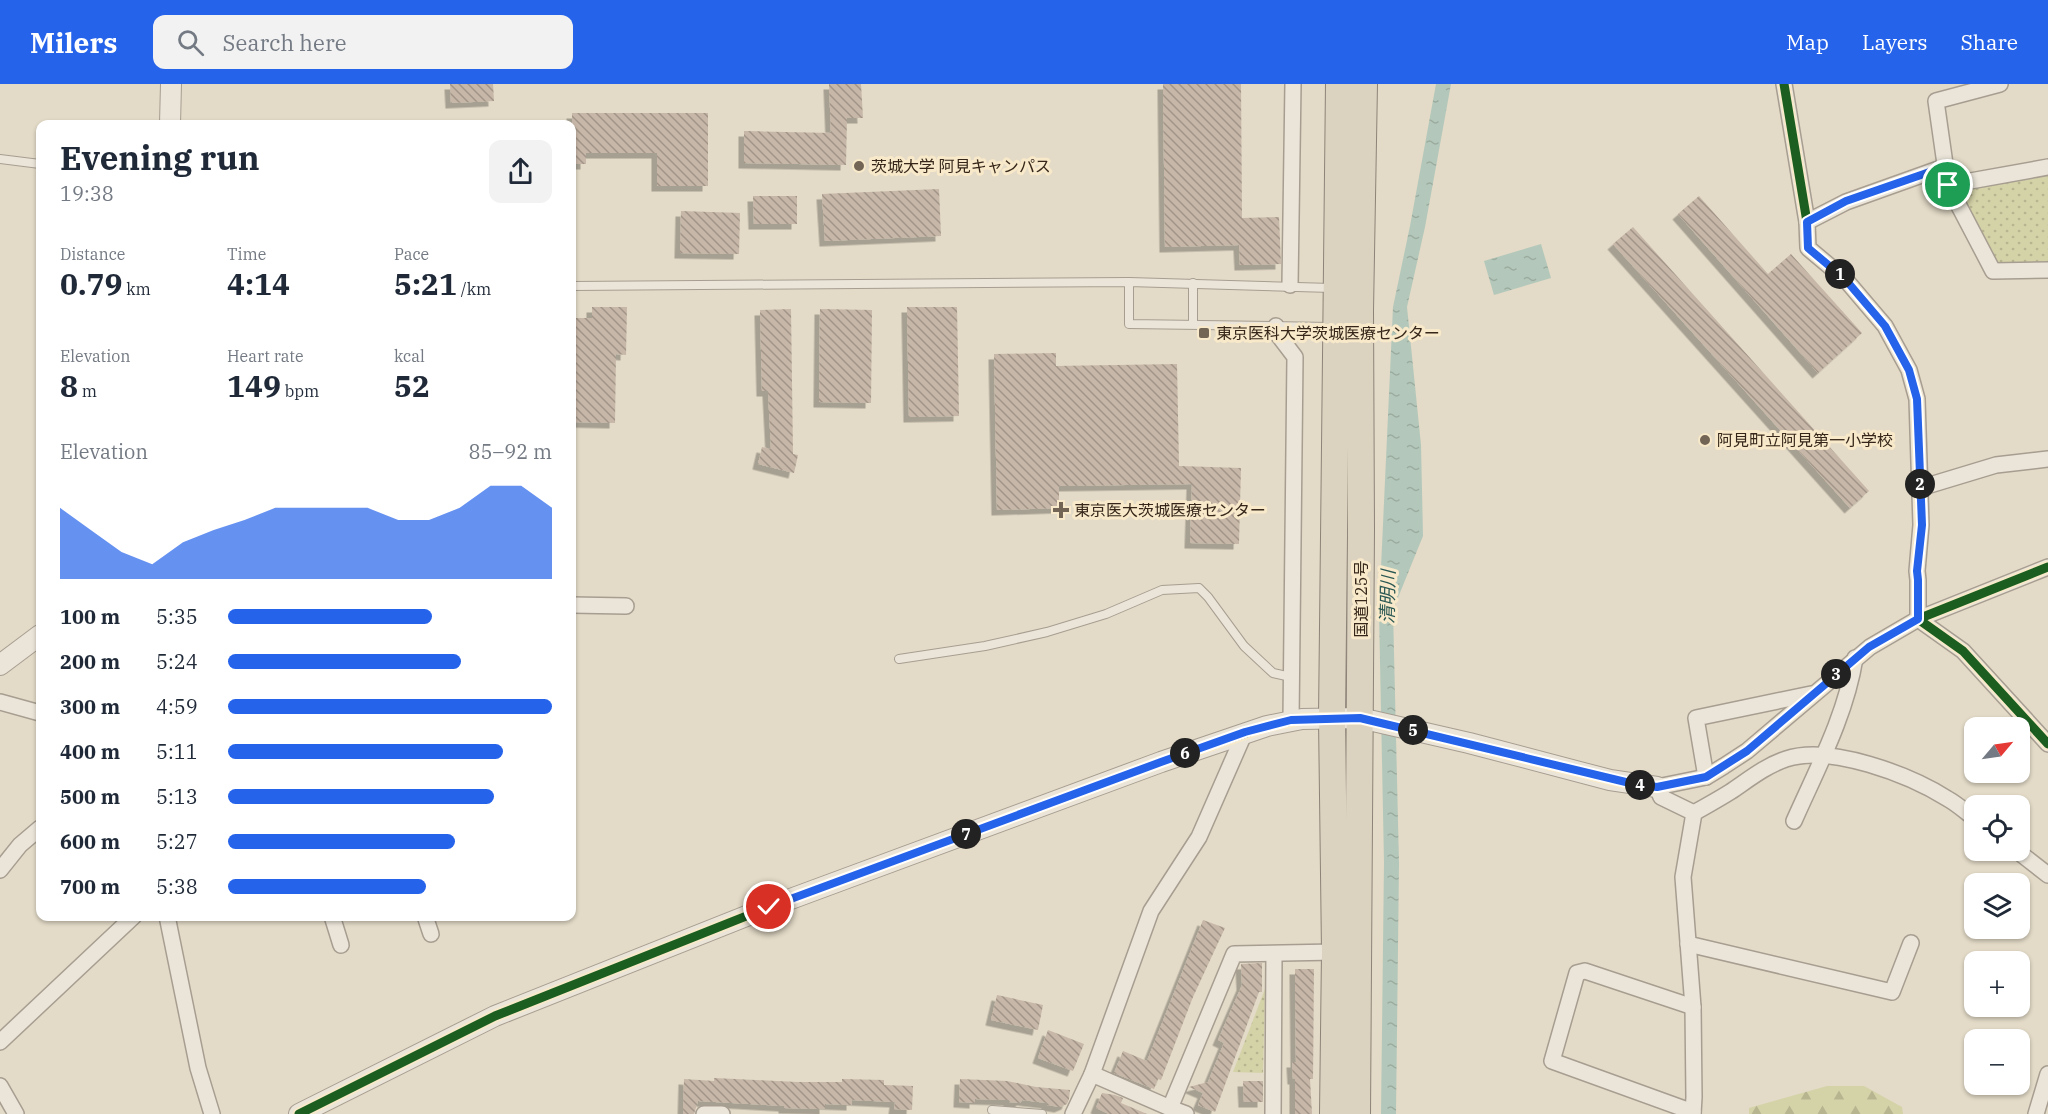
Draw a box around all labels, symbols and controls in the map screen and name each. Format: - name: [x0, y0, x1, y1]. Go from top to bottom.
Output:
- search box: [153, 15, 573, 69]
- text: Milers: [30, 24, 117, 61]
- icon: search: [174, 26, 207, 59]
- text: Search here: [222, 28, 346, 57]
- text: Map: [1786, 28, 1829, 56]
- text: Layers: [1862, 28, 1928, 56]
- text: Share: [1961, 28, 2018, 56]
- text: Evening run: [60, 136, 260, 179]
- button: share: [489, 140, 552, 203]
- place label: 茨城大学 阿見キャンパス: [871, 156, 1051, 176]
- marker: 茨城大学 阿見キャンパス: [852, 159, 866, 173]
- pin: [1922, 159, 1973, 210]
- icon: arrive: [1931, 168, 1964, 201]
- text: 19:38: [60, 180, 114, 207]
- text: Distance: [60, 244, 125, 264]
- text: Time: [227, 244, 266, 264]
- text: Pace: [394, 244, 429, 264]
- pin: 1: [1825, 259, 1855, 289]
- text: 0.79: [60, 264, 122, 303]
- text: 4:14: [227, 264, 290, 303]
- text: 5:21: [394, 264, 457, 303]
- text: 1: [1835, 264, 1845, 284]
- text: km: [122, 279, 151, 299]
- text: /km: [457, 279, 491, 299]
- place label: 東京医科大学茨城医療センター: [1216, 323, 1440, 343]
- marker: 東京医科大学茨城医療センター: [1197, 326, 1211, 340]
- text: Elevation: [60, 346, 130, 366]
- text: Heart rate: [227, 346, 304, 366]
- text: kcal: [394, 346, 425, 366]
- text: 8: [60, 366, 78, 405]
- text: 149: [227, 366, 281, 405]
- text: 52: [394, 366, 430, 405]
- text: m: [78, 381, 97, 401]
- text: bpm: [281, 381, 319, 401]
- place label: 阿見町立阿見第一小学校: [1717, 430, 1893, 450]
- marker: 阿見町立阿見第一小学校: [1698, 433, 1712, 447]
- text: Elevation: [60, 438, 148, 465]
- text: 85–92 m: [469, 438, 552, 465]
- pin: 2: [1905, 469, 1935, 499]
- text: 2: [1915, 474, 1925, 494]
- place label: 東京医大茨城医療センター: [1074, 500, 1266, 520]
- marker: 東京医大茨城医療センター: [1052, 501, 1070, 519]
- street label: 国道125号: [1351, 561, 1371, 637]
- water label: 清明川: [1376, 568, 1400, 624]
- text: 100 m: [60, 603, 120, 630]
- text: 5:35: [156, 603, 198, 630]
- text: 200 m: [60, 648, 120, 675]
- text: 5:24: [156, 648, 198, 675]
- pin: 3: [1821, 659, 1851, 689]
- text: 3: [1831, 664, 1841, 684]
- text: 300 m: [60, 693, 120, 720]
- text: 4:59: [156, 693, 198, 720]
- pin: 5: [1398, 715, 1428, 745]
- north arrow: [1964, 717, 2030, 783]
- map controls: [1964, 717, 2030, 1095]
- text: 5: [1408, 720, 1418, 740]
- text: 400 m: [60, 738, 120, 765]
- text: 5:11: [156, 738, 198, 765]
- pin: 6: [1170, 738, 1200, 768]
- text: 6: [1180, 743, 1190, 763]
- pin: 4: [1625, 770, 1655, 800]
- text: 4: [1635, 775, 1645, 795]
- text: 500 m: [60, 783, 120, 810]
- text: 5:13: [156, 783, 198, 810]
- button: locate: [1964, 795, 2030, 861]
- pin: 7: [951, 819, 981, 849]
- text: 7: [961, 824, 971, 844]
- text: 600 m: [60, 828, 120, 855]
- text: 5:27: [156, 828, 198, 855]
- text: 700 m: [60, 873, 120, 900]
- text: 5:38: [156, 873, 198, 900]
- button: layers: [1964, 873, 2030, 939]
- pin: [743, 881, 794, 932]
- icon: check: [752, 890, 785, 923]
- button: +: [1964, 951, 2030, 1017]
- button: −: [1964, 1029, 2030, 1095]

